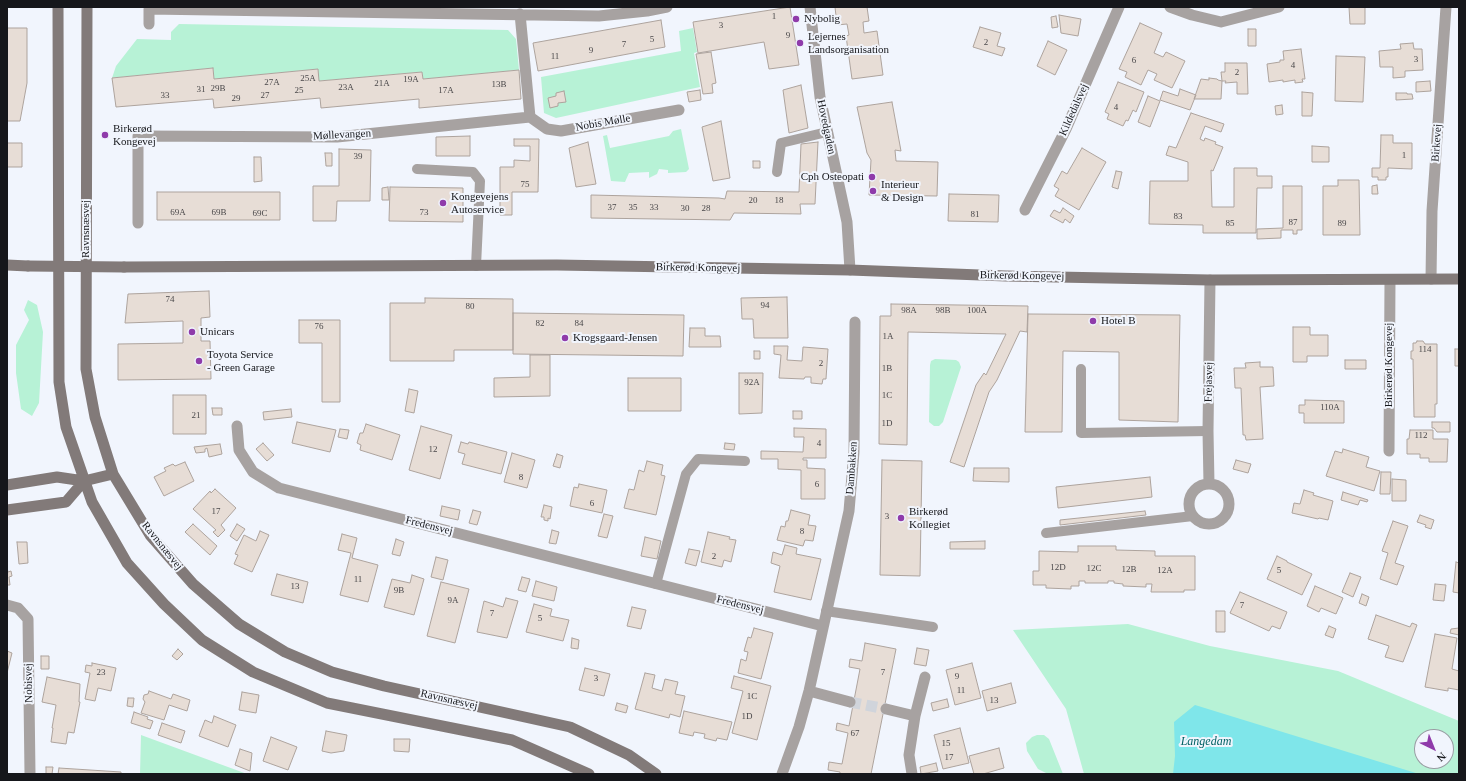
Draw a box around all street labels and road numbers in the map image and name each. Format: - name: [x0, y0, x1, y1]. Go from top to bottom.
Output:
- street label: Kildedalsvej: [1057, 82, 1091, 138]
- street label: Hovedgaden: [814, 98, 838, 156]
- street label: Nobis Mølle: [575, 112, 631, 134]
- street label: Birkevej: [1429, 124, 1445, 162]
- street label: Møllevangen: [313, 127, 371, 143]
- street label: Ravnsnæsvej: [79, 200, 93, 258]
- street label: Birkerød Kongevej: [656, 261, 740, 275]
- street label: Birkerød Kongevej: [980, 269, 1064, 283]
- street label: Birkerød Kongevej: [1382, 323, 1396, 407]
- street label: Frejasvej: [1202, 362, 1216, 402]
- street label: Dambakken: [844, 441, 860, 495]
- street label: Fredensvej: [404, 514, 454, 538]
- street label: Ravnsnæsvej: [139, 519, 185, 573]
- street label: Fredensvej: [715, 593, 765, 617]
- street label: Nobisvej: [22, 663, 36, 703]
- street label: Ravnsnæsvej: [419, 687, 479, 713]

